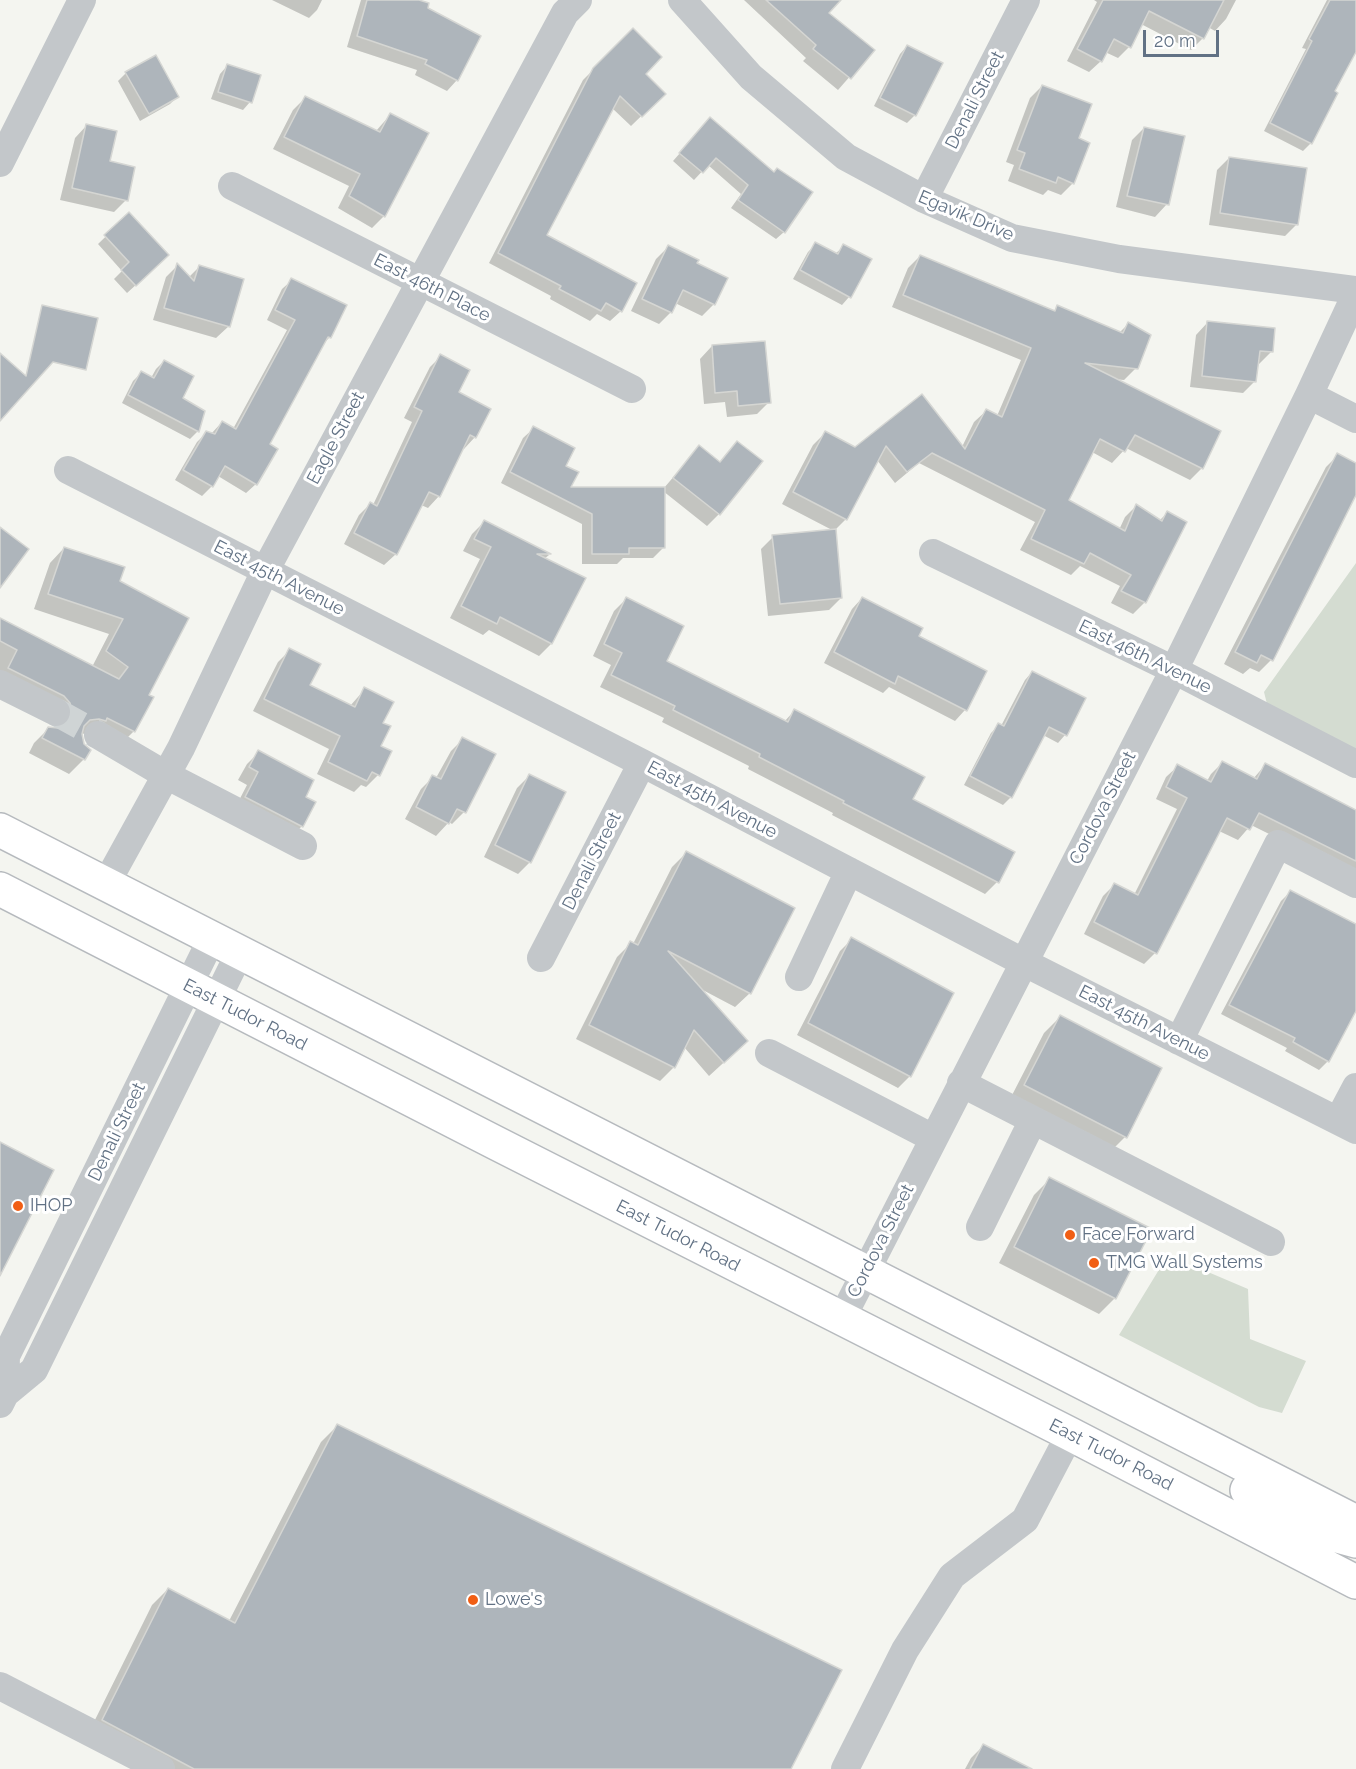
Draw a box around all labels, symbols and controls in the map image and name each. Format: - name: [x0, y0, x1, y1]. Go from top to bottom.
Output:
- scale bar: [1146, 18, 1222, 56]
- text: 20 m: [1154, 30, 1196, 51]
- street label: Denali Street: [941, 47, 1009, 153]
- street label: Egavik Drive: [915, 186, 1017, 246]
- street label: East 46th Place: [370, 249, 494, 327]
- street label: Eagle Street: [303, 388, 369, 488]
- street label: East 45th Avenue: [210, 536, 348, 620]
- street label: East 46th Avenue: [1075, 616, 1215, 698]
- street label: Cordova Street: [1065, 748, 1141, 868]
- street label: East 45th Avenue: [643, 757, 781, 843]
- street label: Denali Street: [558, 808, 626, 914]
- street label: East Tudor Road: [179, 974, 311, 1056]
- street label: East 45th Avenue: [1075, 981, 1213, 1065]
- street label: Denali Street: [84, 1079, 150, 1185]
- street label: Cordova Street: [843, 1181, 919, 1301]
- place label: IHOP: [30, 1195, 72, 1217]
- street label: East Tudor Road: [612, 1195, 744, 1277]
- marker: IHOP: [11, 1199, 25, 1213]
- place label: Face Forward: [1082, 1224, 1195, 1246]
- marker: Face Forward: [1063, 1228, 1077, 1242]
- place label: TMG Wall Systems: [1106, 1252, 1263, 1274]
- marker: TMG Wall Systems: [1087, 1256, 1101, 1270]
- street label: East Tudor Road: [1045, 1414, 1177, 1496]
- place label: Lowe's: [485, 1589, 542, 1611]
- marker: Lowe's: [466, 1593, 480, 1607]

